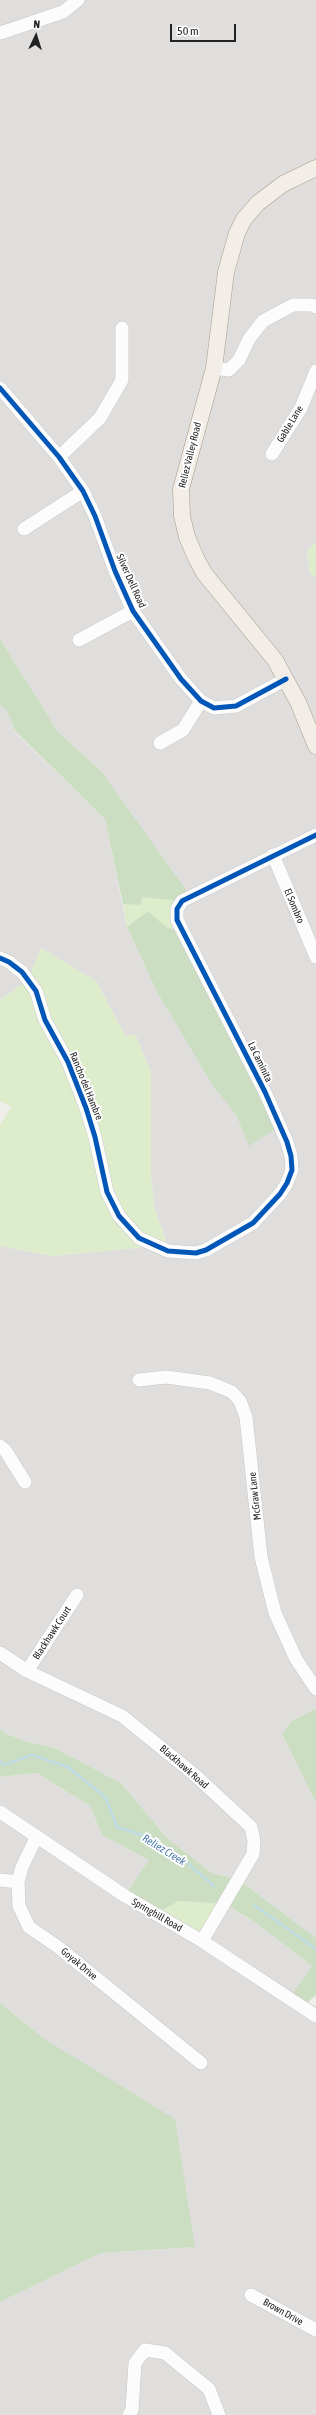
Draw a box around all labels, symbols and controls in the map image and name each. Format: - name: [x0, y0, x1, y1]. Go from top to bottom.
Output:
- north arrow: [16, 16, 56, 56]
- scale bar: [172, 16, 238, 42]
- text: N: [33, 18, 40, 30]
- text: 50 m: [177, 24, 199, 38]
- street label: Gable Lane: [274, 403, 306, 445]
- street label: Reliez Valley Road: [176, 421, 204, 489]
- street label: Silver Dell Road: [114, 552, 148, 610]
- street label: El Sombro: [281, 887, 307, 925]
- street label: La Caminita: [245, 1040, 275, 1084]
- street label: Rancho del Hambre: [67, 1050, 105, 1122]
- street label: McGraw Lane: [247, 1471, 263, 1521]
- street label: Blackhawk Court: [30, 1604, 74, 1662]
- street label: Blackhawk Road: [157, 1743, 211, 1791]
- water label: Reliez Creek: [140, 1831, 188, 1869]
- street label: Springhill Road: [130, 1896, 184, 1934]
- street label: Goyak Drive: [58, 1945, 100, 1983]
- street label: Brown Drive: [261, 2296, 305, 2328]

